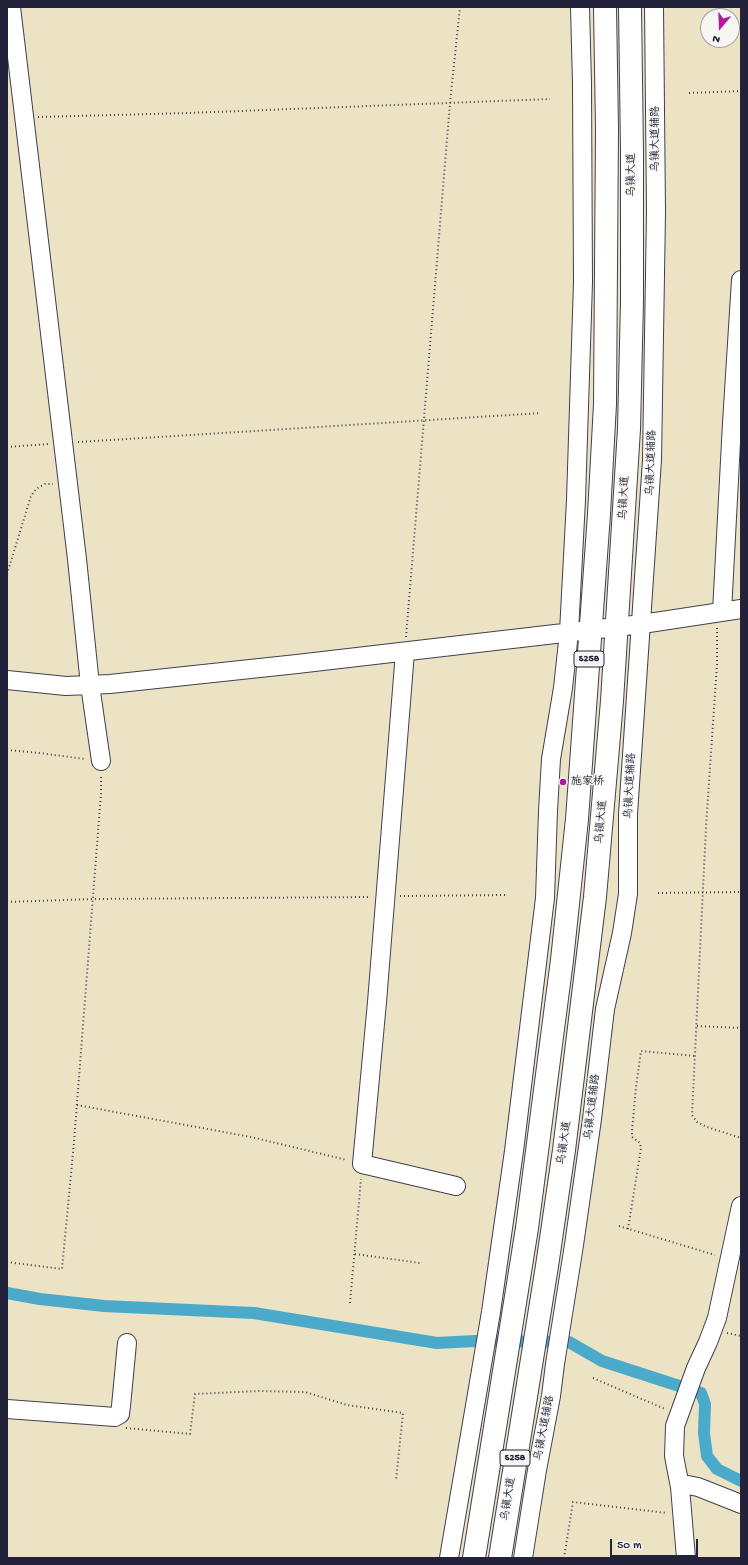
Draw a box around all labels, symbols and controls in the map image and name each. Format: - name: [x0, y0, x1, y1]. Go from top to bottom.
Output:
- north arrow: [700, 8, 740, 48]
- text: N: [711, 32, 722, 45]
- street label: 乌镇大道辅路: [649, 106, 663, 172]
- street label: 乌镇大道: [625, 153, 639, 197]
- street label: 乌镇大道辅路: [644, 430, 660, 496]
- street label: 乌镇大道: [617, 476, 633, 520]
- road number: S258: [574, 651, 604, 667]
- street label: 乌镇大道辅路: [623, 753, 639, 819]
- place label: 施家桥: [571, 775, 604, 789]
- marker: 施家桥: [558, 777, 568, 787]
- street label: 乌镇大道: [594, 800, 610, 844]
- street label: 乌镇大道辅路: [582, 1073, 604, 1141]
- street label: 乌镇大道: [555, 1120, 575, 1166]
- street label: 乌镇大道辅路: [532, 1394, 558, 1462]
- road number: S258: [500, 1450, 530, 1466]
- street label: 乌镇大道: [499, 1476, 519, 1522]
- scale bar: [612, 1531, 700, 1557]
- text: 50 m: [617, 1539, 642, 1553]

